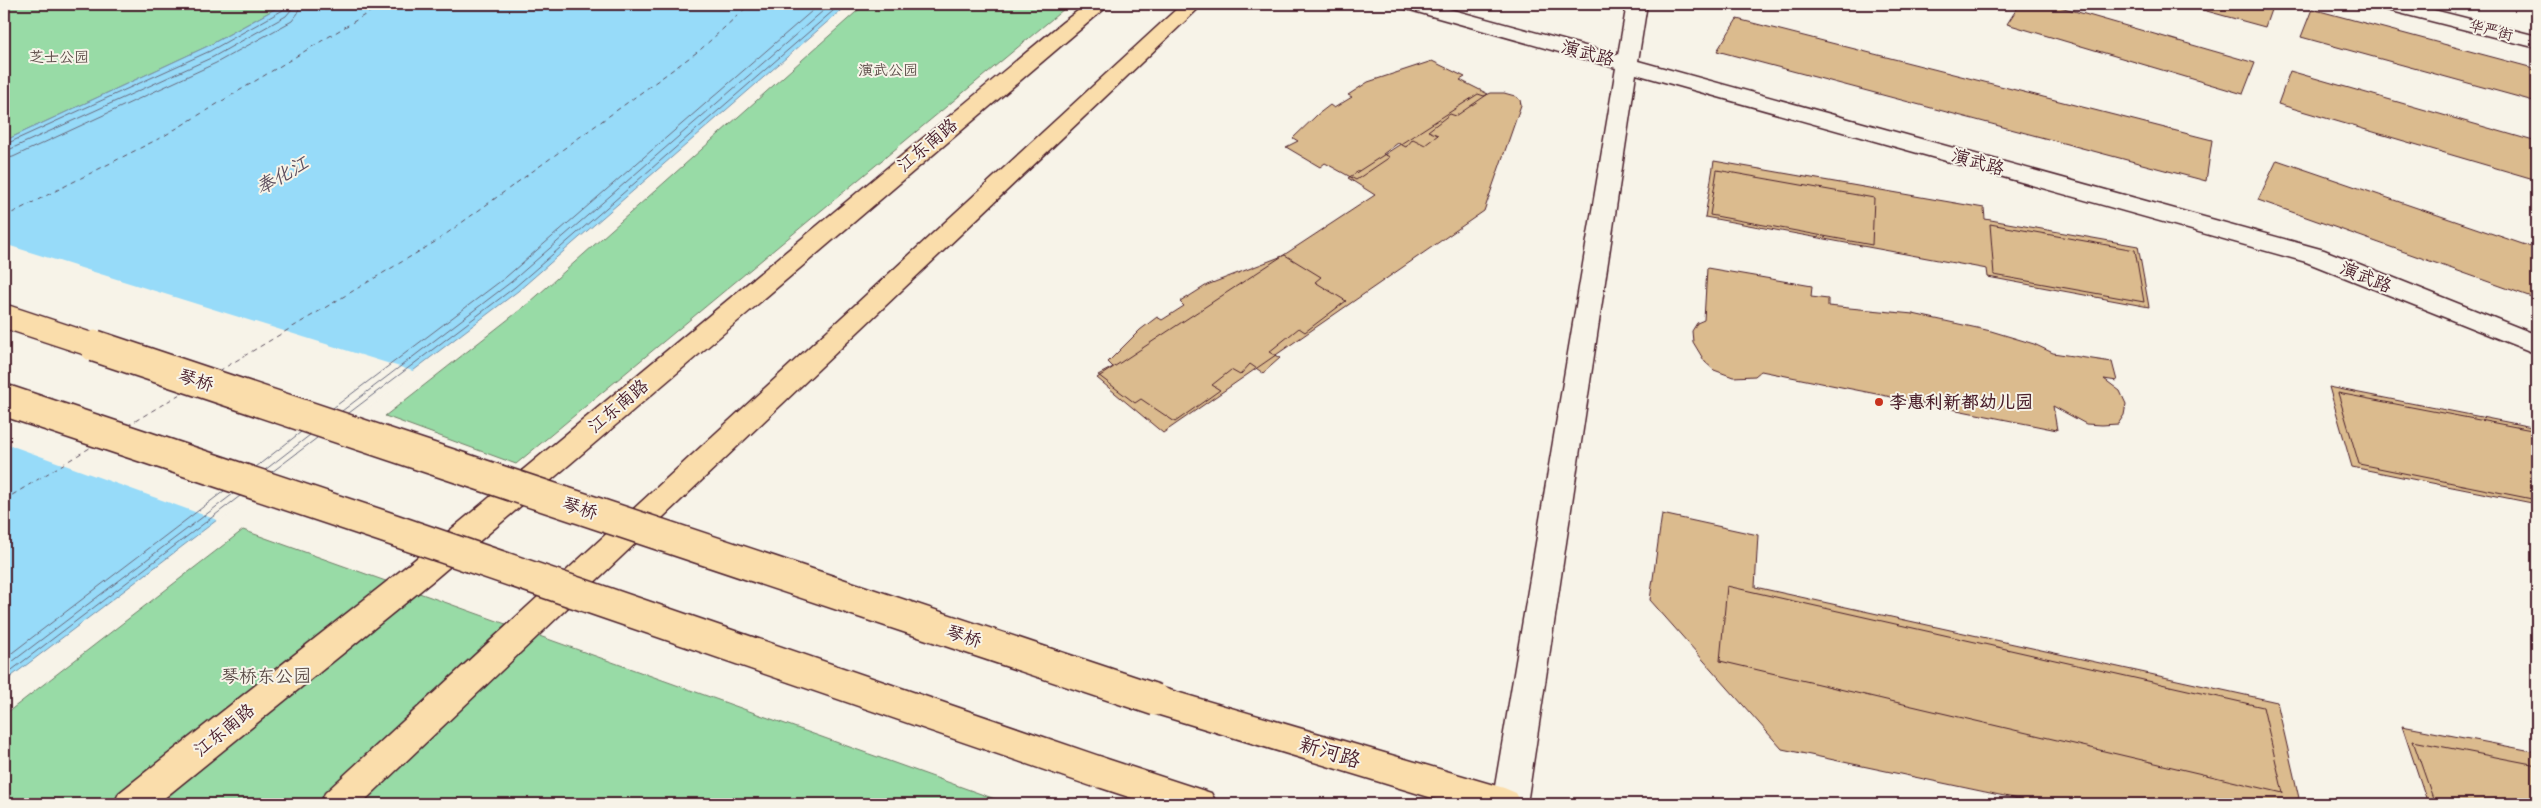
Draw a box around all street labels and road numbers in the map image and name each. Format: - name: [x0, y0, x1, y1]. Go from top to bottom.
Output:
- street label: 华严街: [2466, 12, 2516, 48]
- street label: 演武路: [1558, 31, 1618, 75]
- street label: 江东南路: [889, 110, 965, 180]
- street label: 演武路: [1948, 139, 2008, 185]
- street label: 演武路: [2335, 252, 2397, 302]
- street label: 琴桥: [174, 359, 218, 401]
- street label: 江东南路: [580, 371, 656, 441]
- street label: 琴桥: [558, 487, 602, 529]
- street label: 琴桥: [942, 615, 986, 657]
- street label: 江东南路: [186, 695, 262, 765]
- street label: 新河路: [1294, 725, 1366, 779]

